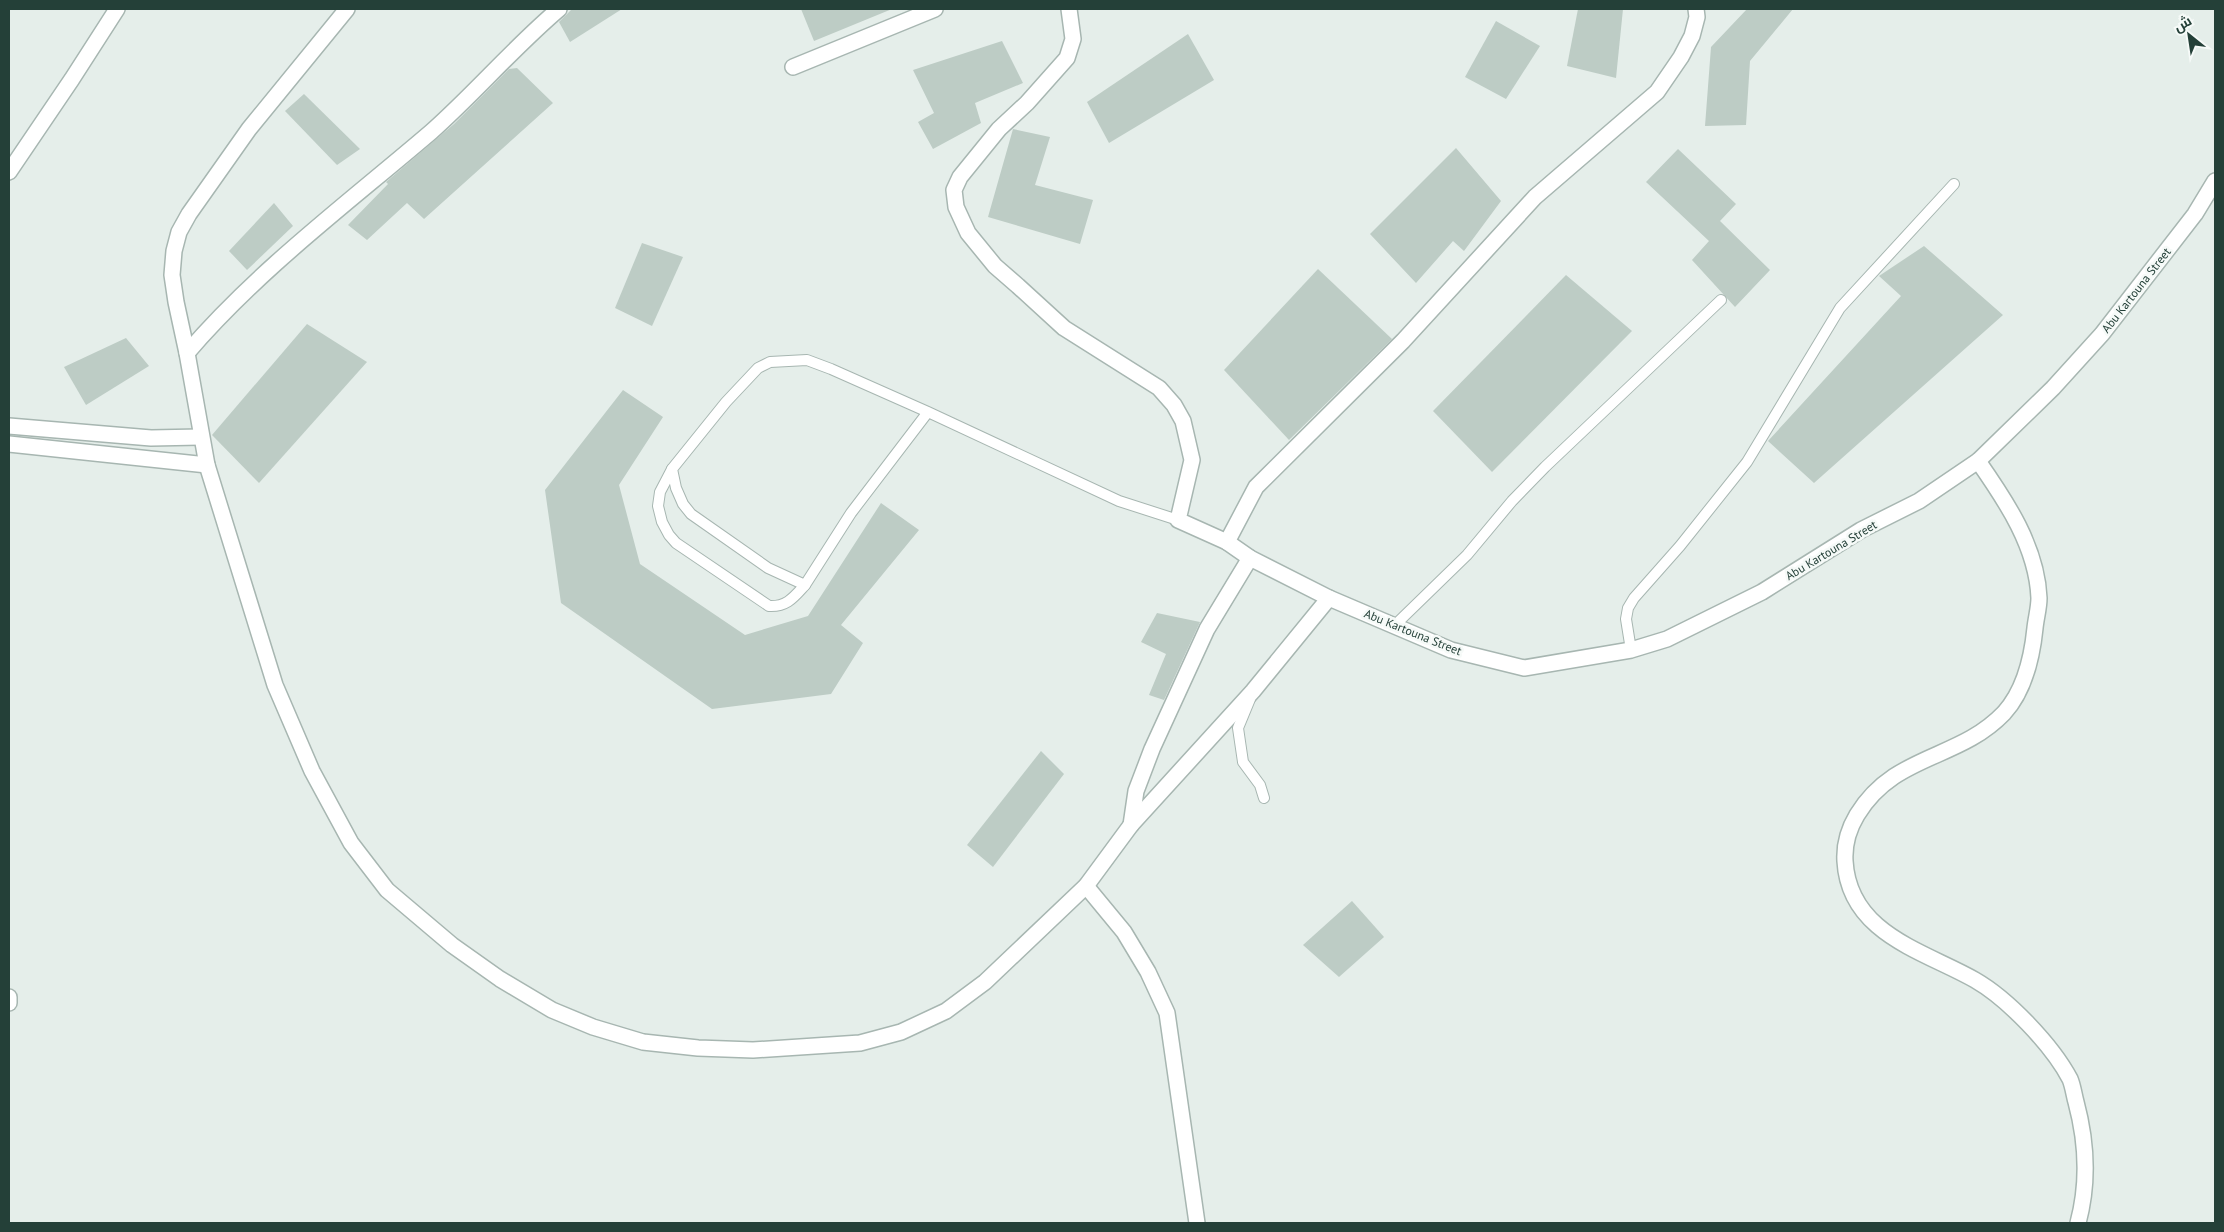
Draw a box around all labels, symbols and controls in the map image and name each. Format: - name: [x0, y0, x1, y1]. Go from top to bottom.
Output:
- north arrow: [2164, 10, 2214, 60]
- text: ش: [2170, 11, 2195, 36]
- street label: Abu Kartouna Street: [2098, 244, 2174, 336]
- street label: Abu Kartouna Street: [1783, 517, 1879, 583]
- street label: Abu Kartouna Street: [1362, 606, 1464, 658]

